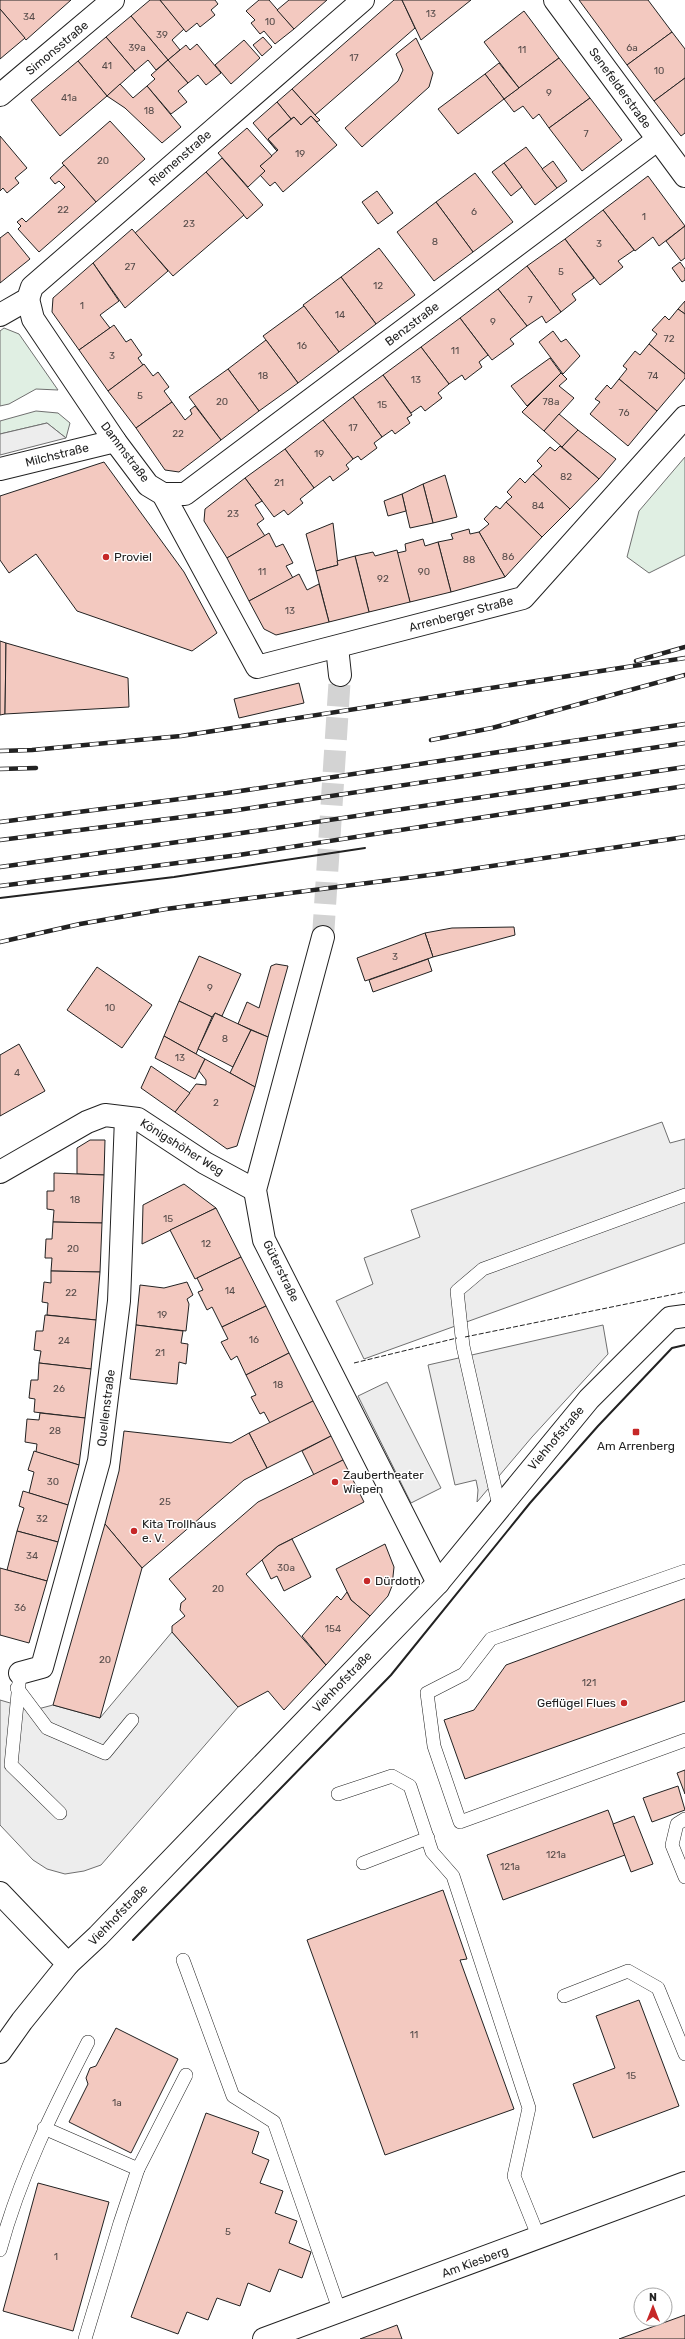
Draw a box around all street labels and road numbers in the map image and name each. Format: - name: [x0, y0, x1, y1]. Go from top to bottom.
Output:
- street label: Simonsstraße: [23, 18, 91, 78]
- street label: Senefelderstraße: [586, 45, 654, 131]
- street label: Riemenstraße: [146, 127, 214, 189]
- street label: Benzstraße: [382, 299, 442, 349]
- street label: Dammstraße: [98, 419, 152, 485]
- street label: Milchstraße: [24, 440, 90, 470]
- street label: Arrenberger Straße: [407, 593, 515, 635]
- street label: Königshöher Weg: [138, 1116, 226, 1178]
- street label: Güterstraße: [260, 1238, 302, 1304]
- street label: Quellenstraße: [94, 1368, 118, 1447]
- street label: Viehhofstraße: [525, 1403, 587, 1473]
- street label: Viehhofstraße: [309, 1648, 375, 1715]
- street label: Viehhofstraße: [85, 1881, 151, 1948]
- street label: Am Kiesberg: [440, 2243, 510, 2281]

